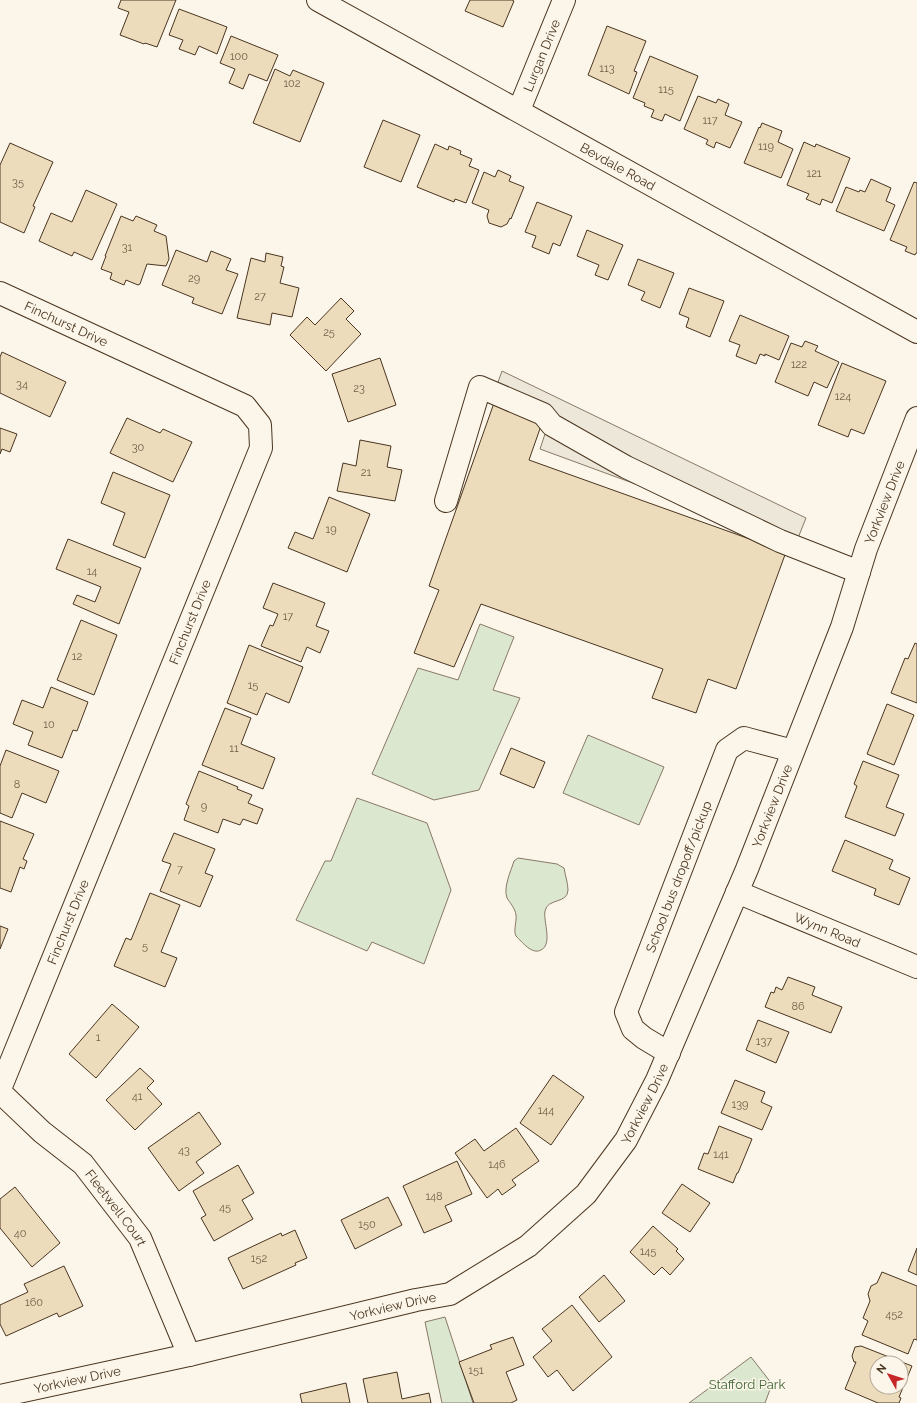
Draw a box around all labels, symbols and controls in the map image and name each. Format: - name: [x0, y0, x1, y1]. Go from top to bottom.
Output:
- street label: Lurgan Drive: [520, 17, 563, 94]
- house number: 100: [230, 50, 248, 63]
- house number: 113: [599, 62, 615, 75]
- house number: 102: [283, 77, 301, 90]
- house number: 115: [658, 83, 674, 96]
- house number: 117: [702, 114, 718, 127]
- street label: Bevdale Road: [578, 139, 658, 193]
- house number: 119: [758, 140, 774, 153]
- house number: 121: [806, 167, 822, 180]
- house number: 35: [12, 176, 24, 189]
- house number: 31: [122, 241, 133, 254]
- house number: 29: [188, 272, 200, 285]
- house number: 27: [254, 290, 266, 303]
- street label: Finchurst Drive: [22, 298, 111, 349]
- house number: 25: [323, 326, 335, 339]
- house number: 122: [791, 358, 807, 371]
- house number: 34: [16, 378, 28, 391]
- house number: 23: [353, 382, 365, 395]
- house number: 124: [835, 390, 851, 403]
- house number: 30: [132, 441, 145, 454]
- street label: Yorkview Drive: [861, 458, 907, 546]
- house number: 21: [361, 466, 372, 479]
- house number: 19: [325, 523, 337, 536]
- house number: 14: [87, 565, 97, 578]
- street label: Finchurst Drive: [166, 577, 214, 667]
- house number: 17: [283, 610, 293, 623]
- house number: 12: [72, 650, 82, 663]
- house number: 15: [248, 679, 258, 692]
- house number: 10: [43, 718, 55, 731]
- house number: 11: [229, 742, 239, 755]
- street label: Yorkview Drive: [749, 762, 795, 850]
- house number: 8: [14, 778, 20, 791]
- street label: School bus dropoff/pickup: [642, 799, 714, 954]
- house number: 9: [201, 800, 207, 813]
- house number: 7: [177, 863, 183, 876]
- street label: Finchurst Drive: [44, 877, 92, 967]
- street label: Wynn Road: [792, 909, 863, 950]
- house number: 5: [142, 940, 148, 953]
- house number: 86: [791, 1000, 805, 1013]
- house number: 1: [96, 1031, 101, 1044]
- house number: 137: [756, 1035, 772, 1048]
- street label: Yorkview Drive: [618, 1061, 671, 1146]
- house number: 41: [132, 1090, 143, 1103]
- house number: 139: [731, 1098, 749, 1111]
- house number: 144: [538, 1104, 554, 1117]
- house number: 43: [178, 1144, 190, 1157]
- house number: 141: [713, 1148, 729, 1161]
- house number: 146: [488, 1158, 506, 1171]
- street label: Fleetwell Court: [82, 1166, 150, 1249]
- house number: 148: [425, 1190, 443, 1203]
- house number: 45: [219, 1201, 231, 1214]
- house number: 150: [358, 1218, 376, 1231]
- house number: 40: [14, 1227, 27, 1240]
- house number: 145: [640, 1245, 656, 1258]
- house number: 152: [251, 1252, 267, 1265]
- street label: Yorkview Drive: [348, 1289, 438, 1323]
- house number: 160: [25, 1296, 43, 1309]
- house number: 452: [885, 1308, 903, 1321]
- north arrow: [869, 1355, 909, 1395]
- street label: Yorkview Drive: [32, 1362, 122, 1396]
- text: N: [874, 1362, 889, 1376]
- house number: 151: [468, 1364, 484, 1377]
- park label: Stafford Park: [709, 1377, 785, 1392]

